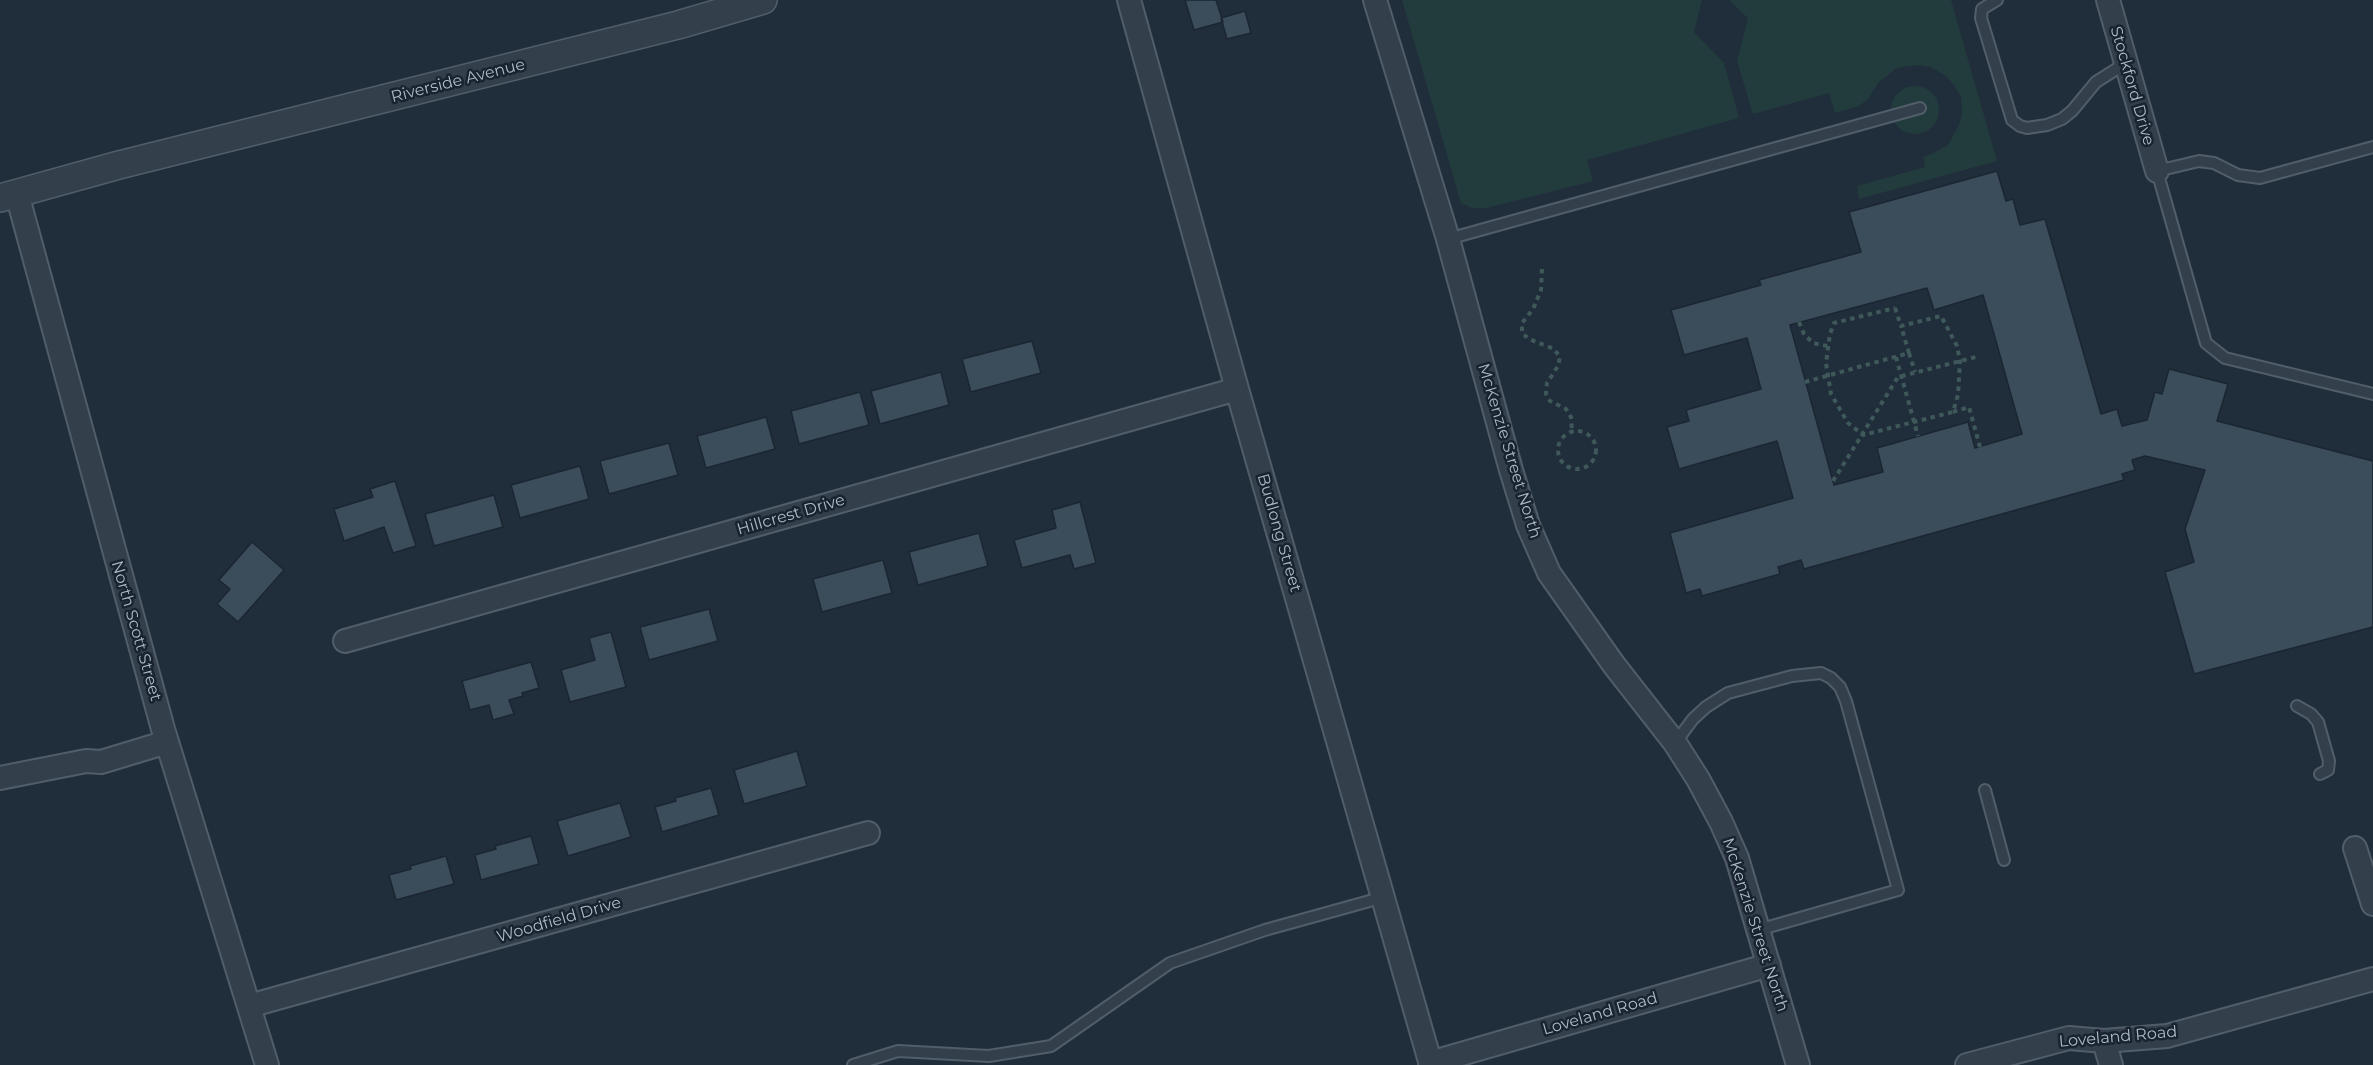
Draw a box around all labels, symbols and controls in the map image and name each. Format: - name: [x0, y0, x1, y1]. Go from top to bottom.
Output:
- street label: Stockford Drive: [2106, 24, 2158, 148]
- street label: Riverside Avenue: [389, 55, 527, 107]
- street label: McKenzie Street North: [1473, 361, 1545, 541]
- street label: Budlong Street: [1253, 472, 1305, 594]
- street label: Hillcrest Drive: [735, 490, 847, 540]
- street label: North Scott Street: [107, 559, 165, 703]
- street label: McKenzie Street North: [1718, 836, 1792, 1014]
- street label: Woodfield Drive: [495, 893, 623, 947]
- street label: Loveland Road: [1540, 988, 1660, 1040]
- street label: Loveland Road: [2058, 1022, 2178, 1052]

